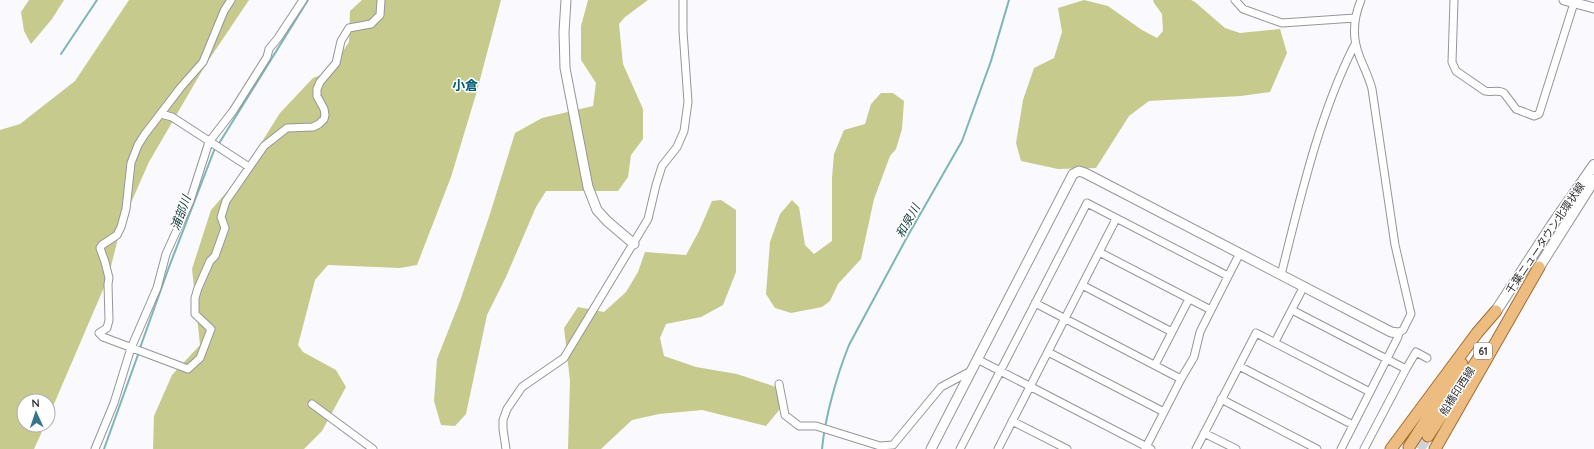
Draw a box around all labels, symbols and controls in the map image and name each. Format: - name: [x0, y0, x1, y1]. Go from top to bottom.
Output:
- district label: 小倉: [452, 77, 478, 93]
- street label: 千葉ニュータウン北環状線: [1502, 179, 1588, 297]
- water label: 浦部川: [167, 191, 194, 232]
- water label: 和泉川: [892, 200, 924, 240]
- road number: 61: [1474, 343, 1492, 359]
- street label: 船橋印西線: [1436, 364, 1478, 418]
- north arrow: [16, 393, 56, 433]
- text: N: [31, 396, 40, 410]

